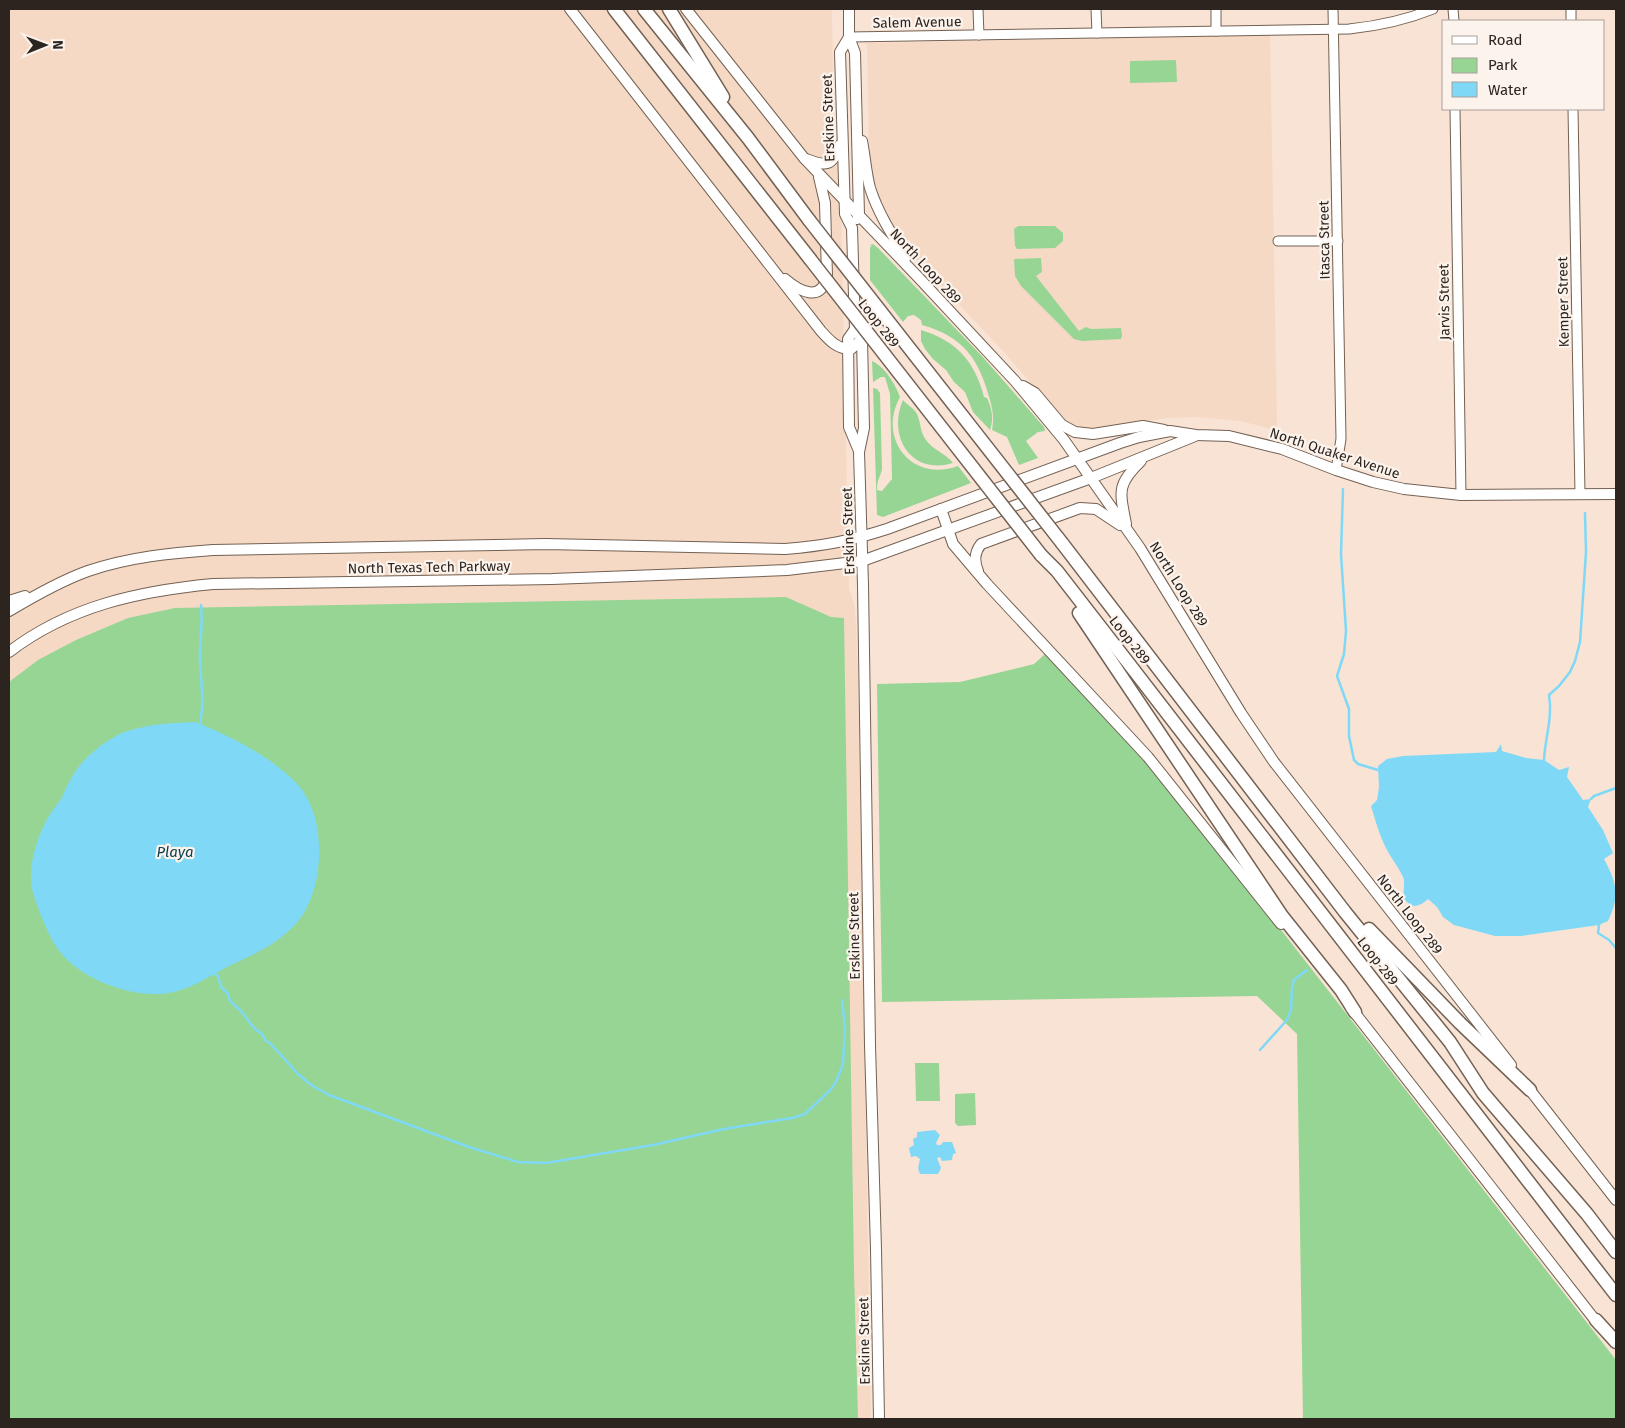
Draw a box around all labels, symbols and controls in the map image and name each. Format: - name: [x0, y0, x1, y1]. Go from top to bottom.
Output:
- street label: Salem Avenue: [872, 13, 962, 32]
- north arrow: [20, 20, 70, 70]
- legend: [1442, 20, 1605, 110]
- text: Road: [1488, 31, 1523, 49]
- text: N: [49, 40, 66, 50]
- text: Park: [1488, 56, 1518, 74]
- street label: Erskine Street: [818, 73, 839, 162]
- text: Water: [1488, 81, 1527, 99]
- street label: Itasca Street: [1315, 199, 1334, 280]
- street label: North Loop 289: [886, 225, 965, 308]
- street label: Kemper Street: [1554, 256, 1573, 347]
- street label: Jarvis Street: [1435, 263, 1454, 340]
- street label: Loop 289: [854, 296, 903, 351]
- street label: North Quaker Avenue: [1268, 424, 1402, 483]
- street label: Erskine Street: [838, 486, 859, 575]
- street label: North Loop 289: [1146, 539, 1211, 630]
- street label: North Texas Tech Parkway: [347, 558, 511, 577]
- street label: Loop 289: [1105, 613, 1154, 668]
- water label: Playa: [157, 843, 193, 861]
- street label: North Loop 289: [1373, 871, 1446, 958]
- street label: Erskine Street: [845, 891, 864, 980]
- street label: Loop 289: [1353, 934, 1402, 989]
- street label: Erskine Street: [855, 1296, 874, 1385]

